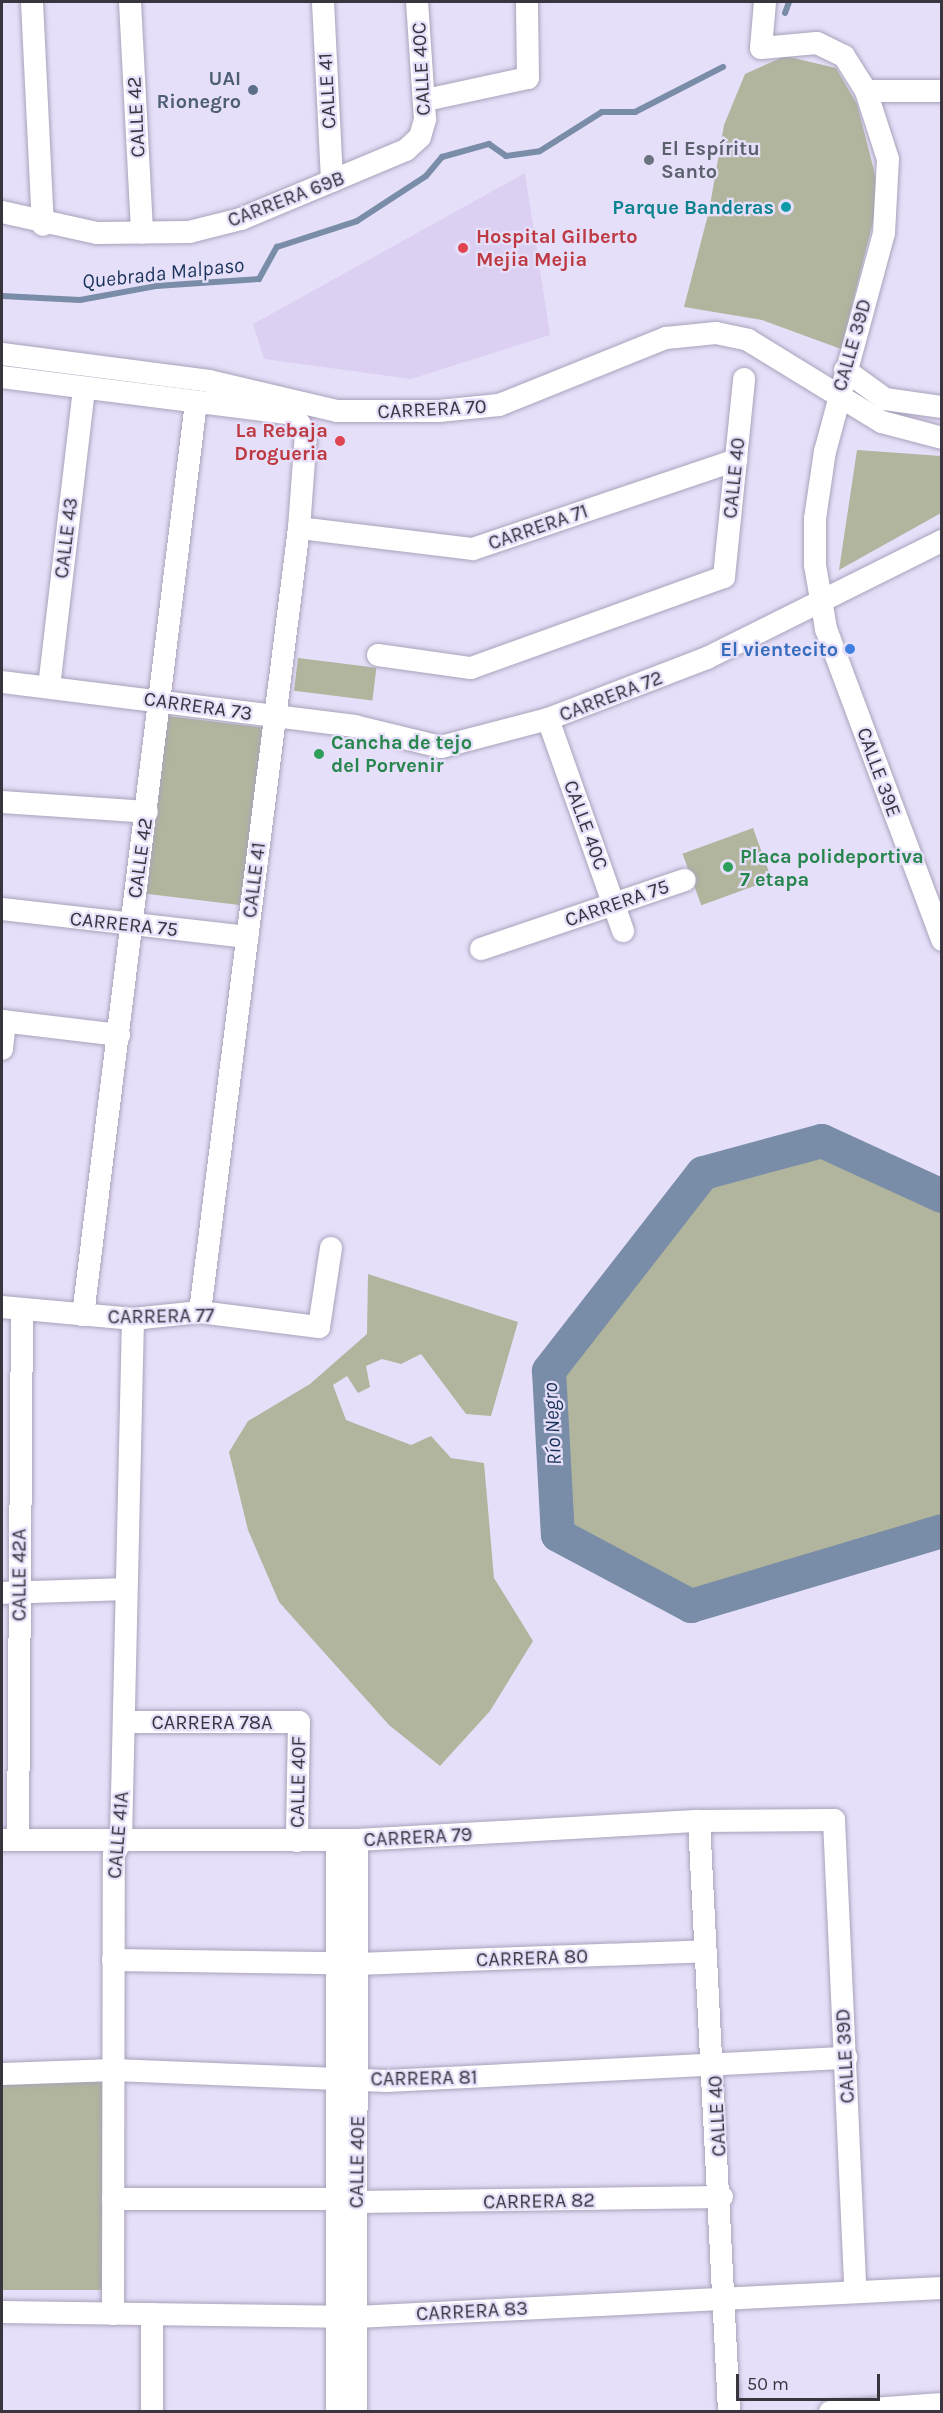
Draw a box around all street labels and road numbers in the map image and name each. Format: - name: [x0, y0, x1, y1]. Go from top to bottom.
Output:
- street label: CALLE 40C: [407, 22, 435, 116]
- street label: CALLE 41: [313, 52, 341, 130]
- street label: CALLE 42: [122, 76, 150, 158]
- street label: CARRERA 69B: [224, 166, 348, 232]
- street label: CALLE 39D: [827, 296, 877, 394]
- street label: CARRERA 70: [377, 394, 487, 424]
- street label: CALLE 40: [718, 436, 750, 520]
- street label: CALLE 43: [49, 496, 83, 580]
- street label: CARRERA 71: [485, 499, 591, 555]
- street label: CARRERA 72: [556, 665, 666, 727]
- street label: CARRERA 73: [142, 687, 254, 725]
- street label: CALLE 39E: [852, 724, 906, 820]
- street label: CALLE 40C: [559, 777, 613, 873]
- street label: CALLE 42: [122, 816, 158, 900]
- street label: CALLE 41: [237, 841, 271, 919]
- street label: CARRERA 75: [562, 874, 672, 932]
- street label: CARRERA 75: [69, 906, 179, 942]
- street label: CARRERA 77: [107, 1303, 215, 1329]
- street label: CALLE 42A: [7, 1529, 31, 1621]
- street label: CARRERA 78A: [151, 1710, 273, 1734]
- street label: CALLE 40F: [285, 1736, 311, 1828]
- street label: CALLE 41A: [102, 1790, 134, 1880]
- street label: CARRERA 79: [363, 1822, 473, 1852]
- street label: CARRERA 80: [476, 1944, 588, 1972]
- street label: CALLE 39D: [831, 2008, 859, 2104]
- street label: CARRERA 81: [370, 2065, 478, 2091]
- street label: CALLE 40: [703, 2075, 731, 2157]
- street label: CALLE 40E: [344, 2115, 370, 2209]
- street label: CARRERA 82: [483, 2188, 595, 2214]
- street label: CARRERA 83: [415, 2296, 529, 2326]

